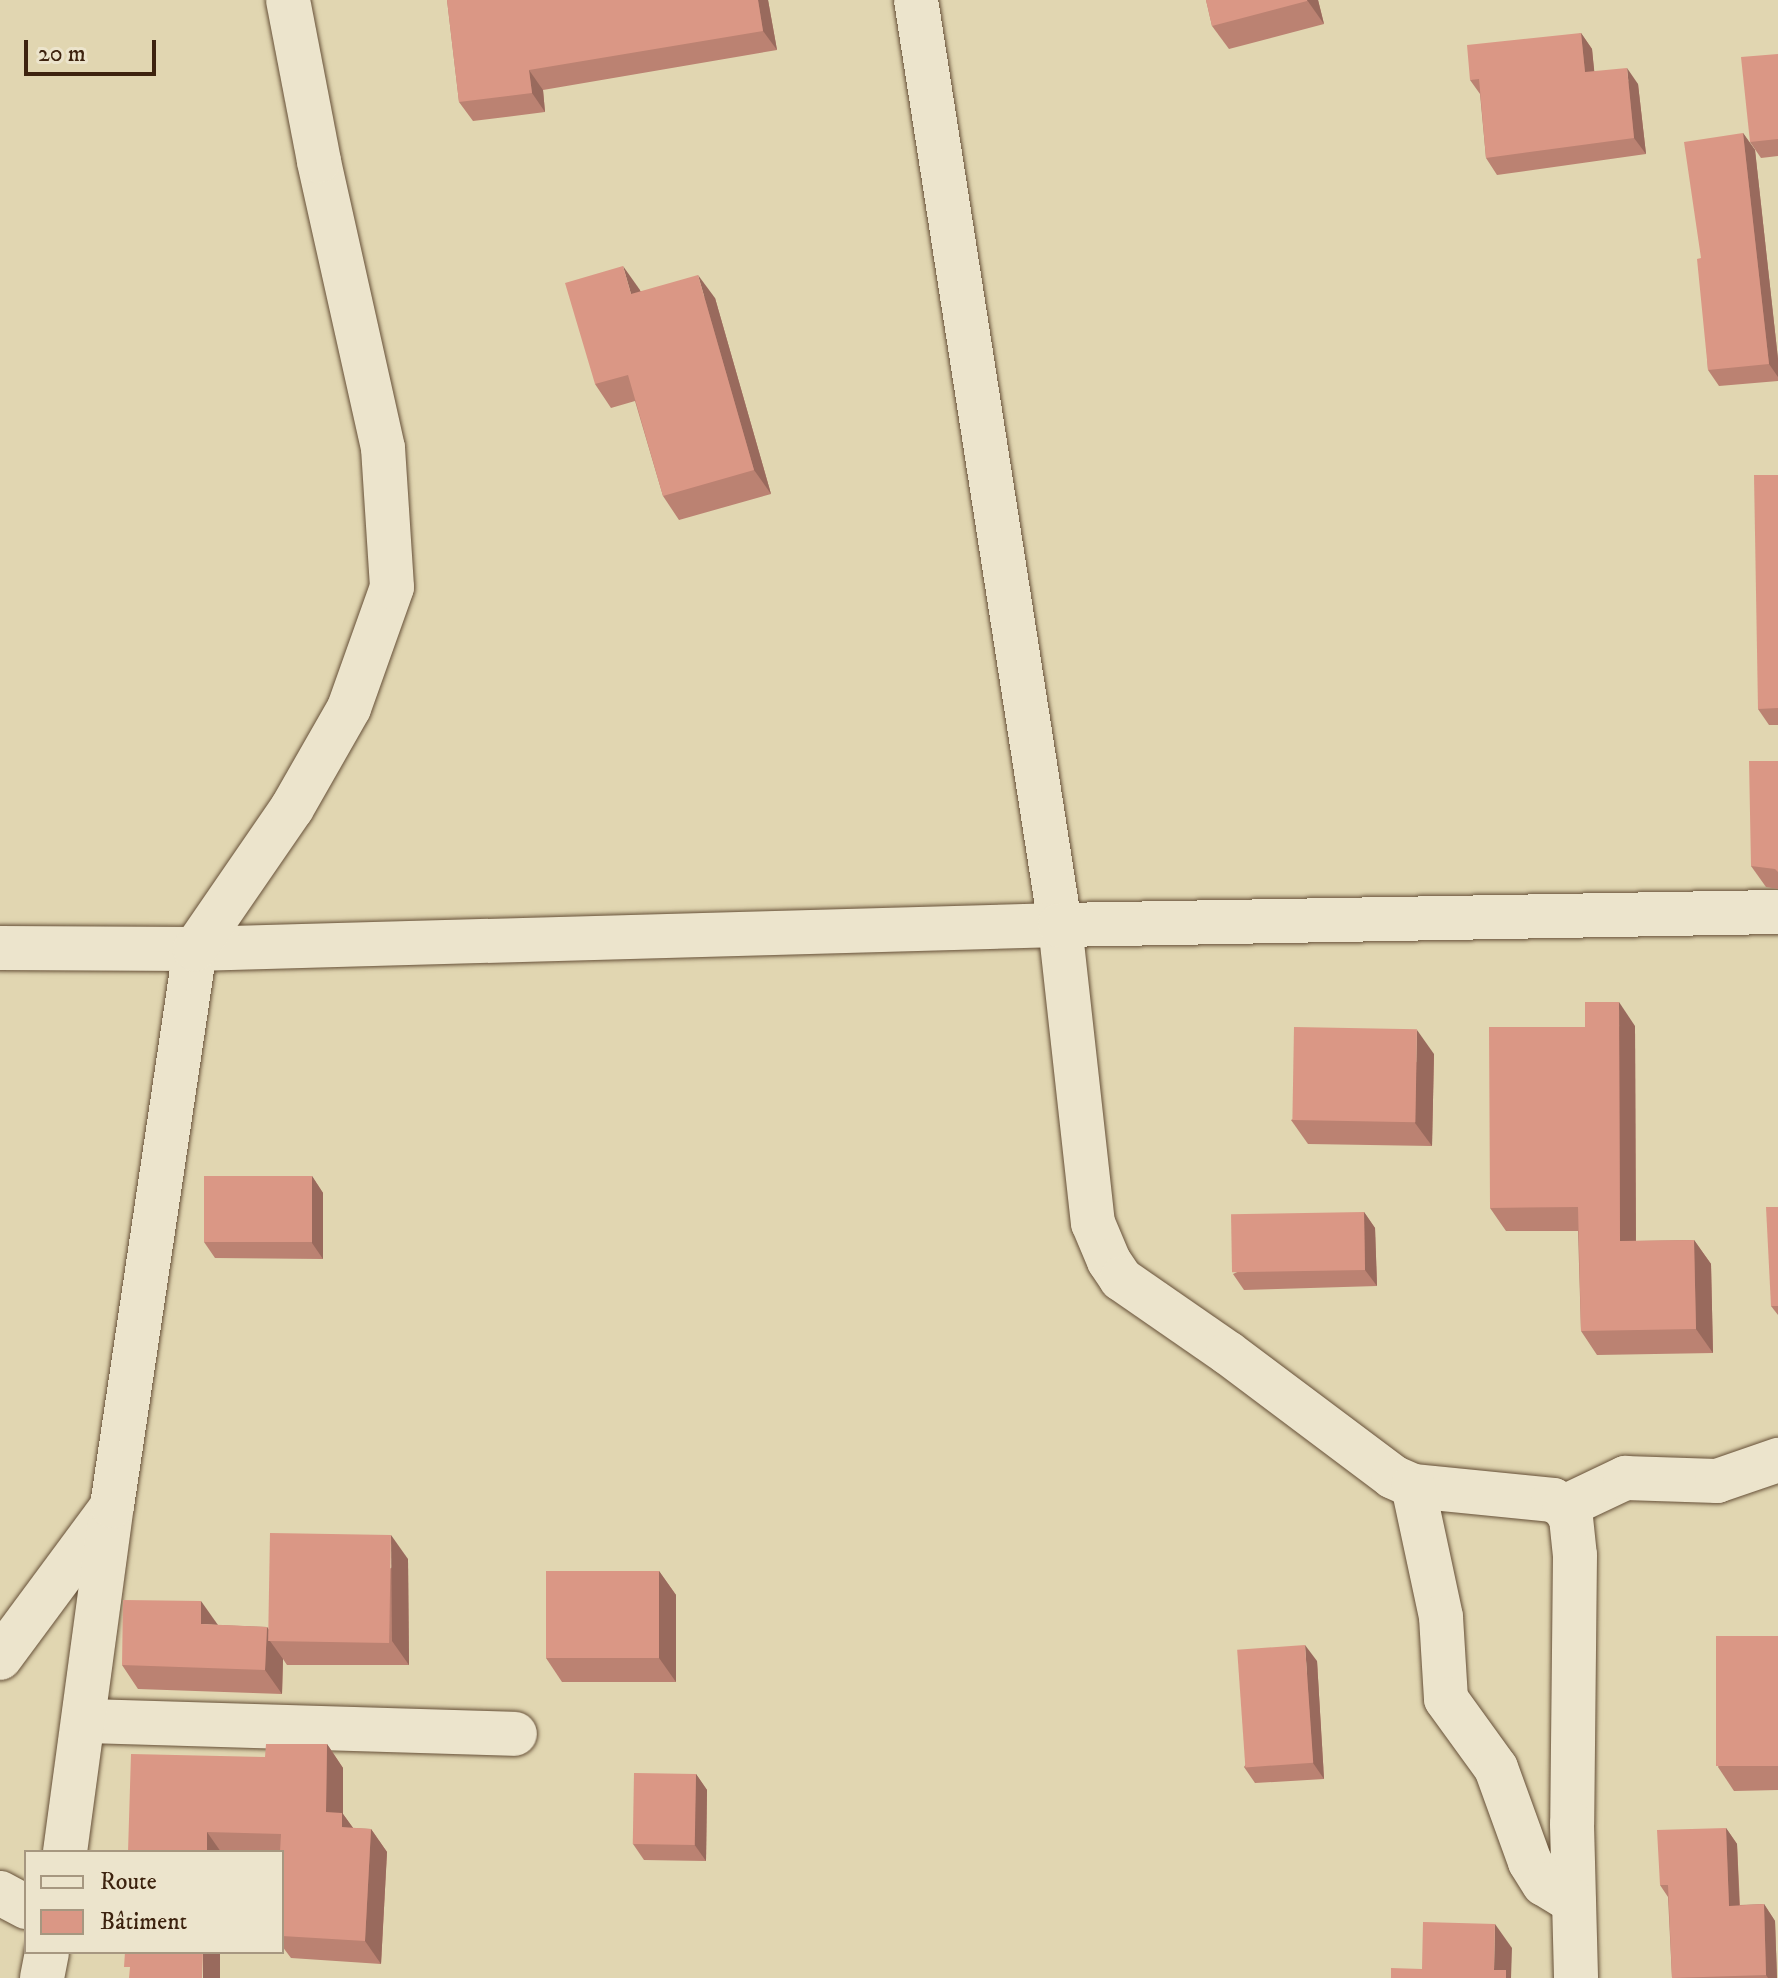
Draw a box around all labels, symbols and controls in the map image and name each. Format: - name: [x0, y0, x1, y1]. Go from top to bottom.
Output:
- scale bar: [28, 24, 160, 74]
- text: 20 m: [38, 39, 86, 69]
- legend: [24, 1850, 284, 1954]
- text: Route: [100, 1867, 157, 1897]
- text: Bâtiment: [100, 1907, 187, 1937]

